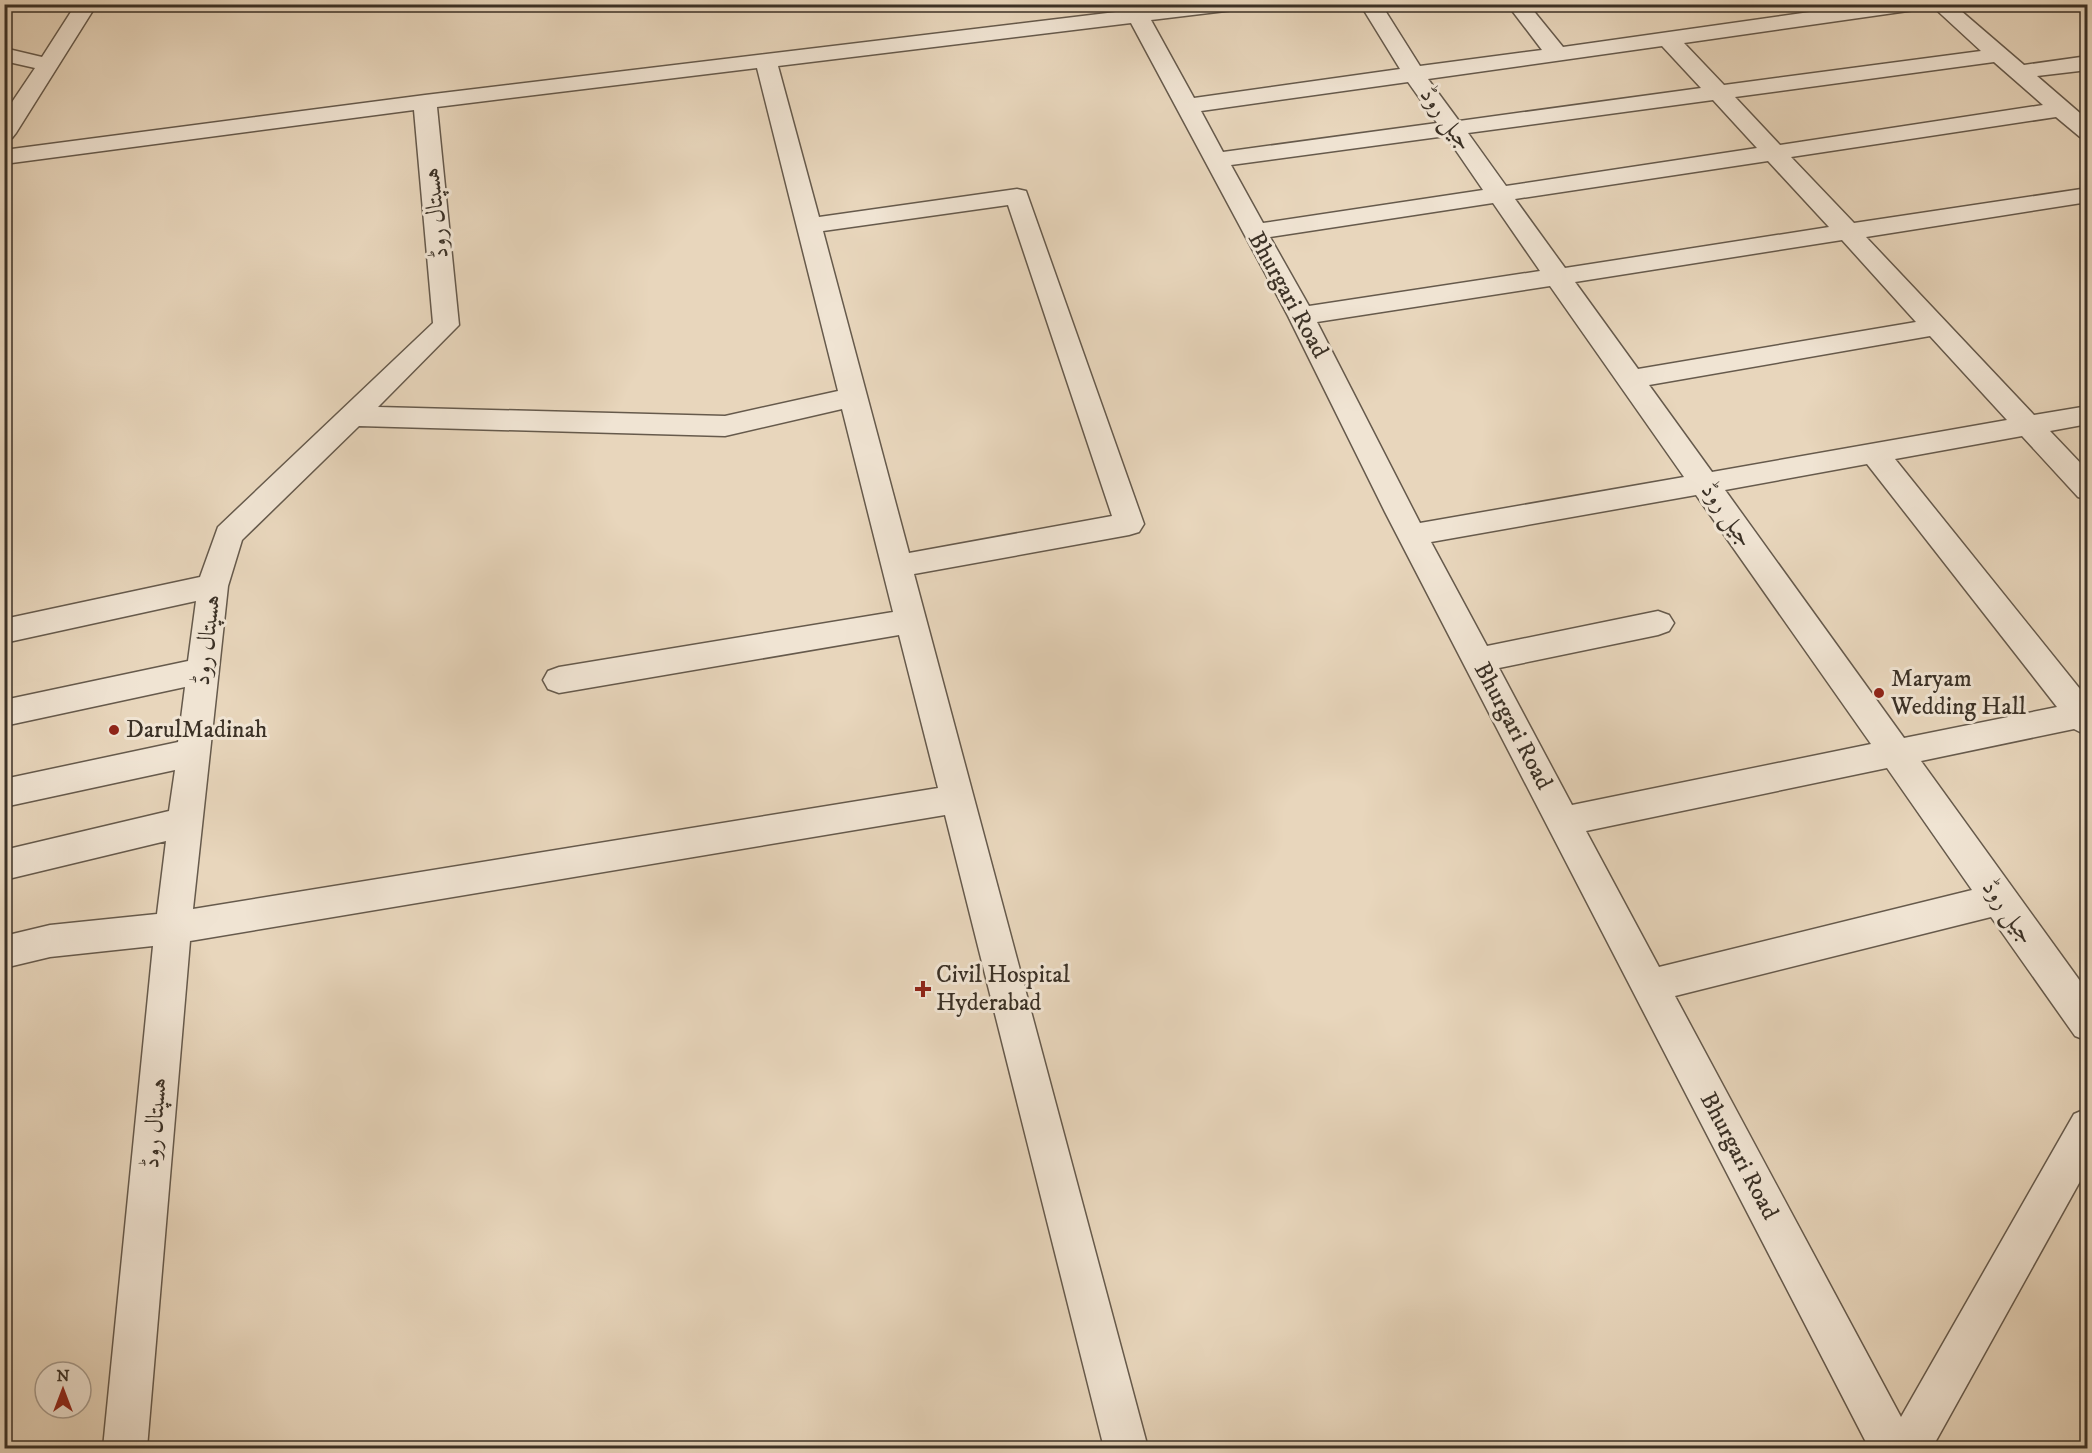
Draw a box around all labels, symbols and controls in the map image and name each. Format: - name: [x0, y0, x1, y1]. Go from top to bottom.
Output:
- street label: جیل روڈ: [1412, 81, 1479, 158]
- street label: ہسپتال روڈ: [416, 166, 457, 260]
- street label: Bhurgari Road: [1241, 227, 1335, 363]
- street label: جیل روڈ: [1693, 477, 1760, 554]
- street label: ہسپتال روڈ: [187, 593, 228, 687]
- street label: Bhurgari Road: [1467, 657, 1559, 795]
- place label: Maryam Wedding Hall: [1890, 664, 2027, 722]
- marker: Maryam Wedding Hall: [1872, 686, 1886, 700]
- place label: DarulMadinah: [126, 715, 268, 745]
- marker: DarulMadinah: [107, 723, 121, 737]
- street label: جیل روڈ: [1974, 874, 2041, 951]
- place label: Civil Hospital Hyderabad: [936, 960, 1071, 1018]
- marker: Civil Hospital Hyderabad: [914, 980, 932, 998]
- street label: ہسپتال روڈ: [136, 1076, 175, 1170]
- street label: Bhurgari Road: [1693, 1087, 1785, 1225]
- north arrow: [33, 1360, 93, 1420]
- text: N: [56, 1366, 70, 1386]

